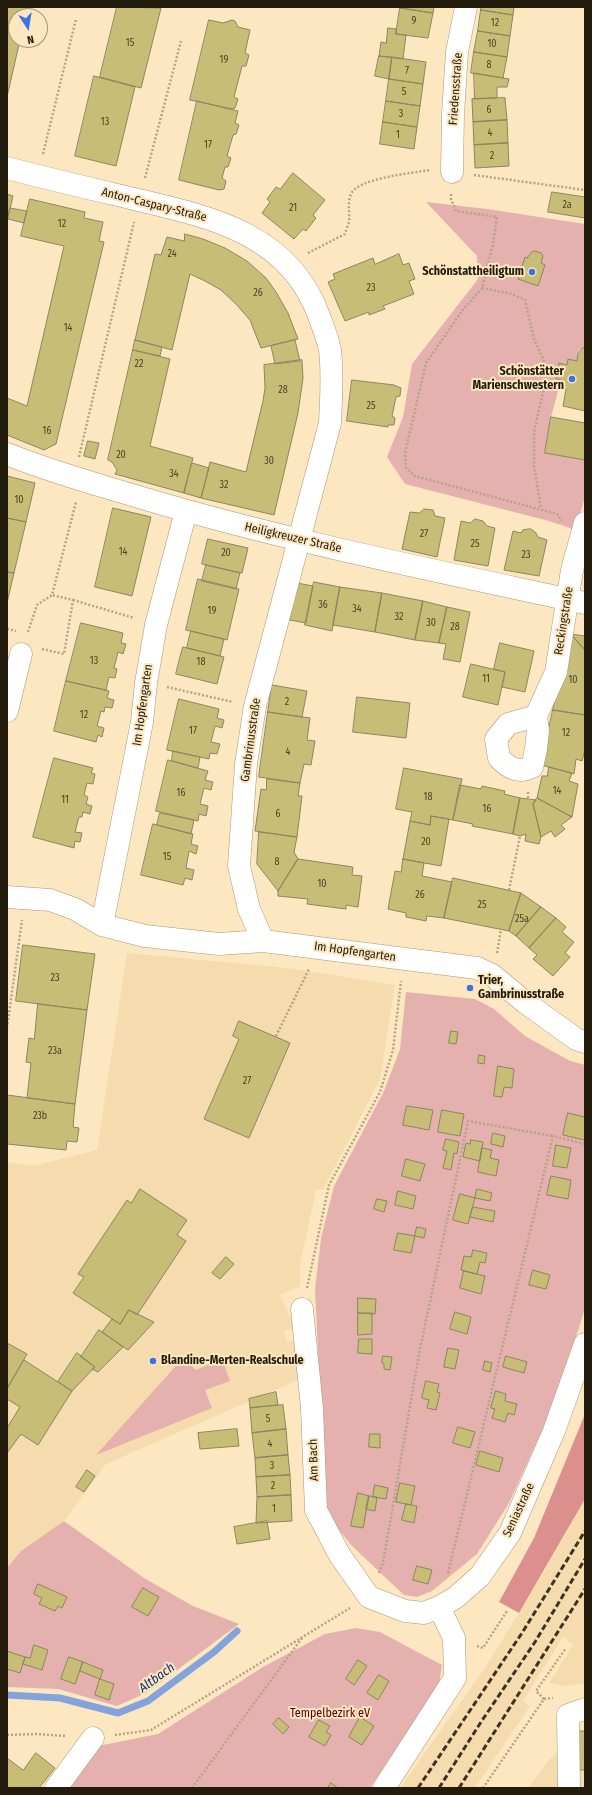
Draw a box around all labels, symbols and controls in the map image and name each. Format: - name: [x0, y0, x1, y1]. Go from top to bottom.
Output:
- north arrow: [8, 8, 48, 48]
- house number: 9: [412, 15, 416, 27]
- house number: 12: [491, 17, 499, 29]
- text: N: [26, 32, 35, 46]
- house number: 15: [126, 37, 134, 49]
- house number: 10: [487, 38, 497, 50]
- street label: Friedensstraße: [446, 52, 466, 126]
- house number: 19: [220, 54, 228, 66]
- house number: 8: [487, 59, 491, 71]
- house number: 7: [405, 65, 409, 77]
- house number: 5: [402, 86, 406, 98]
- house number: 6: [487, 104, 491, 116]
- house number: 3: [399, 108, 403, 120]
- house number: 13: [101, 116, 109, 128]
- house number: 4: [488, 127, 492, 139]
- house number: 1: [396, 129, 400, 141]
- house number: 17: [204, 139, 212, 151]
- house number: 2: [490, 150, 494, 162]
- street label: Anton-Caspary-Straße: [100, 185, 208, 225]
- house number: 2a: [562, 199, 572, 211]
- house number: 21: [289, 202, 297, 214]
- house number: 12: [58, 218, 66, 230]
- house number: 24: [167, 248, 177, 260]
- place label: Schönstattheiligtum: [422, 265, 524, 279]
- marker: Schönstattheiligtum: [527, 267, 537, 277]
- house number: 23: [367, 282, 375, 294]
- house number: 26: [253, 287, 263, 299]
- house number: 14: [64, 322, 72, 334]
- house number: 22: [135, 358, 143, 370]
- place label: Schönstätter Marienschwestern: [472, 365, 564, 393]
- marker: Schönstätter Marienschwestern: [567, 374, 577, 384]
- house number: 28: [278, 384, 288, 396]
- house number: 25: [367, 400, 375, 412]
- house number: 16: [43, 425, 51, 437]
- house number: 20: [116, 449, 126, 461]
- house number: 30: [264, 455, 274, 467]
- house number: 34: [169, 468, 179, 480]
- house number: 32: [220, 479, 228, 491]
- house number: 10: [14, 494, 24, 506]
- street label: Heiligkreuzer Straße: [243, 520, 343, 556]
- house number: 27: [420, 528, 428, 540]
- house number: 25: [471, 538, 479, 550]
- house number: 14: [119, 546, 127, 558]
- house number: 20: [221, 547, 231, 559]
- house number: 23: [522, 549, 530, 561]
- street label: Reckingstraße: [551, 586, 577, 656]
- house number: 36: [318, 599, 328, 611]
- house number: 34: [352, 603, 362, 615]
- house number: 19: [208, 605, 216, 617]
- house number: 32: [395, 611, 403, 623]
- house number: 30: [426, 617, 436, 629]
- house number: 28: [450, 621, 460, 633]
- house number: 13: [90, 655, 98, 667]
- house number: 18: [197, 656, 205, 668]
- street label: Im Hopfengarten: [130, 663, 156, 747]
- house number: 11: [482, 673, 490, 685]
- house number: 10: [568, 674, 578, 686]
- house number: 2: [285, 696, 289, 708]
- street label: Gambrinusstraße: [238, 697, 264, 783]
- house number: 12: [80, 709, 88, 721]
- house number: 17: [189, 725, 197, 737]
- house number: 12: [562, 727, 570, 739]
- house number: 4: [286, 746, 290, 758]
- house number: 14: [553, 785, 561, 797]
- house number: 16: [177, 787, 185, 799]
- house number: 18: [424, 791, 432, 803]
- house number: 11: [61, 794, 69, 806]
- house number: 16: [483, 803, 491, 815]
- house number: 6: [276, 808, 280, 820]
- house number: 20: [421, 836, 431, 848]
- house number: 15: [163, 851, 171, 863]
- house number: 8: [275, 856, 279, 868]
- house number: 10: [317, 878, 327, 890]
- house number: 26: [415, 889, 425, 901]
- house number: 25: [478, 899, 486, 911]
- house number: 25a: [515, 913, 529, 925]
- street label: Im Hopfengarten: [313, 939, 397, 965]
- house number: 23: [51, 972, 59, 984]
- place label: Trier, Gambrinusstraße: [478, 974, 564, 1002]
- marker: Trier, Gambrinusstraße: [465, 983, 475, 993]
- house number: 23a: [48, 1045, 62, 1057]
- house number: 27: [243, 1075, 251, 1087]
- house number: 23b: [33, 1110, 47, 1122]
- place label: Blandine-Merten-Realschule: [161, 1354, 304, 1368]
- marker: Blandine-Merten-Realschule: [148, 1356, 158, 1366]
- house number: 5: [266, 1413, 270, 1425]
- house number: 4: [268, 1438, 272, 1450]
- street label: Am Bach: [306, 1439, 322, 1481]
- house number: 3: [270, 1460, 274, 1472]
- house number: 2: [271, 1480, 275, 1492]
- street label: Seniastraße: [500, 1481, 538, 1539]
- house number: 1: [272, 1503, 276, 1515]
- water label: Altbach: [136, 1660, 178, 1696]
- park label: Tempelbezirk eV: [290, 1707, 370, 1721]

